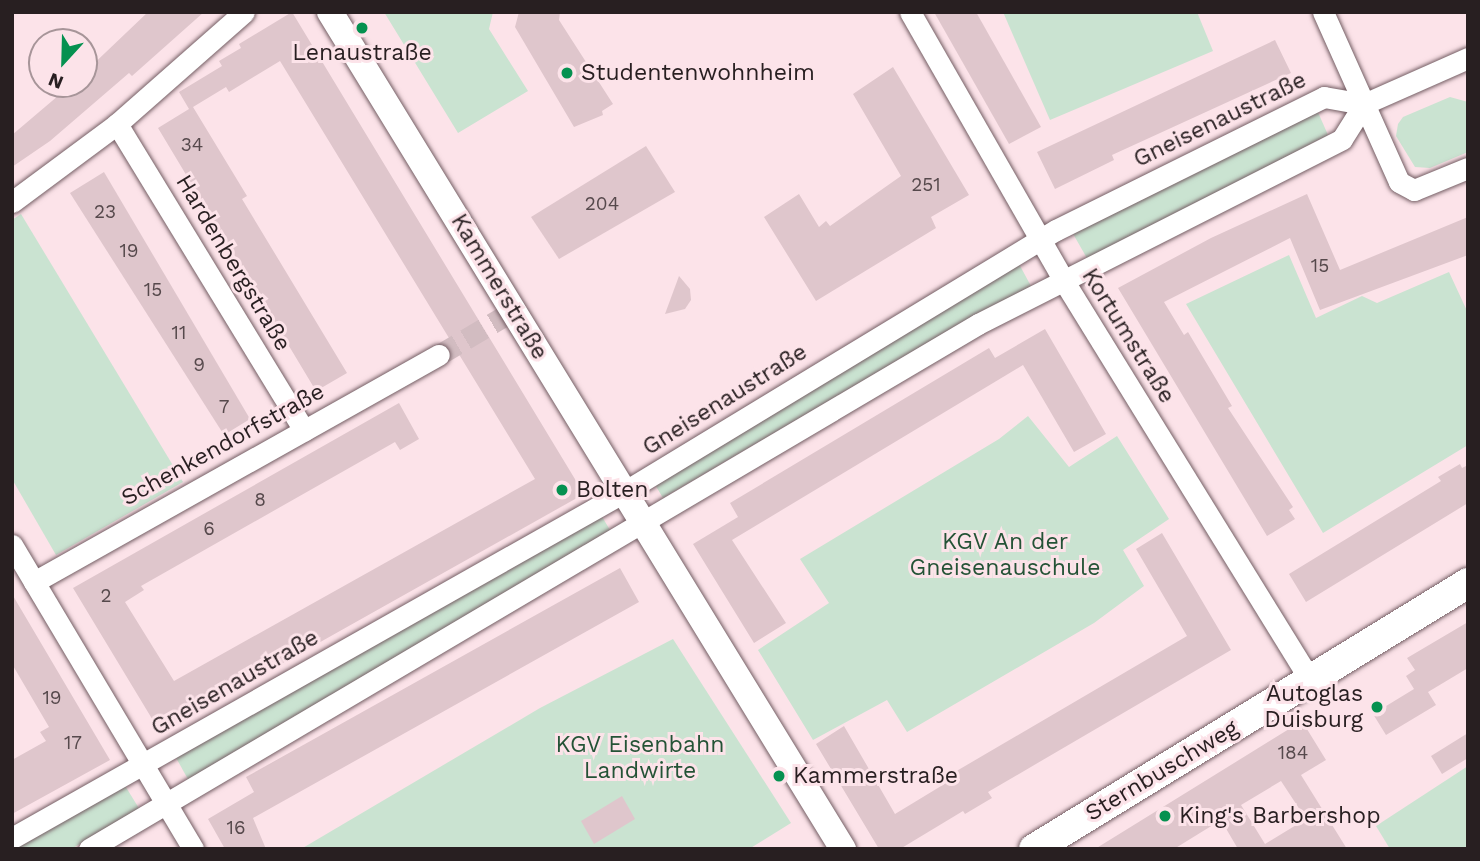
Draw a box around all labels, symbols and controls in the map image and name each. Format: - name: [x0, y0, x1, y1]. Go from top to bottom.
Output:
- marker: Lenaustraße: [354, 20, 370, 36]
- north arrow: [28, 28, 98, 98]
- place label: Lenaustraße: [292, 39, 432, 67]
- place label: Studentenwohnheim: [581, 59, 815, 87]
- marker: Studentenwohnheim: [559, 65, 575, 81]
- street label: Gneisenaustraße: [1129, 66, 1311, 174]
- text: N: [45, 68, 67, 94]
- house number: 34: [181, 134, 203, 156]
- street label: Hardenbergstraße: [169, 170, 297, 356]
- house number: 251: [911, 174, 941, 196]
- house number: 204: [585, 193, 619, 215]
- house number: 23: [94, 201, 116, 223]
- street label: Kammerstraße: [445, 209, 553, 365]
- house number: 19: [119, 240, 139, 262]
- house number: 15: [1311, 255, 1329, 277]
- street label: Kortumstraße: [1076, 264, 1180, 408]
- house number: 15: [144, 279, 162, 301]
- house number: 11: [172, 322, 186, 344]
- street label: Gneisenaustraße: [638, 338, 812, 462]
- house number: 9: [193, 354, 205, 376]
- street label: Schenkendorfstraße: [117, 378, 329, 512]
- house number: 7: [219, 396, 229, 418]
- place label: Bolten: [576, 476, 649, 504]
- marker: Bolten: [554, 482, 570, 498]
- house number: 8: [254, 489, 266, 511]
- house number: 6: [203, 518, 215, 540]
- park label: KGV An der Gneisenauschule: [910, 528, 1100, 582]
- house number: 2: [100, 585, 112, 607]
- street label: Gneisenaustraße: [147, 624, 323, 742]
- place label: Autoglas Duisburg: [1264, 680, 1363, 734]
- house number: 19: [42, 687, 62, 709]
- marker: Autoglas Duisburg: [1369, 699, 1385, 715]
- street label: Sternbuschweg: [1081, 715, 1243, 827]
- park label: KGV Eisenbahn Landwirte: [555, 731, 725, 785]
- house number: 17: [64, 732, 82, 754]
- house number: 184: [1278, 742, 1308, 764]
- place label: Kammerstraße: [793, 762, 958, 790]
- marker: Kammerstraße: [771, 768, 787, 784]
- place label: King's Barbershop: [1179, 802, 1381, 830]
- marker: King's Barbershop: [1157, 808, 1173, 824]
- house number: 16: [227, 817, 245, 839]

